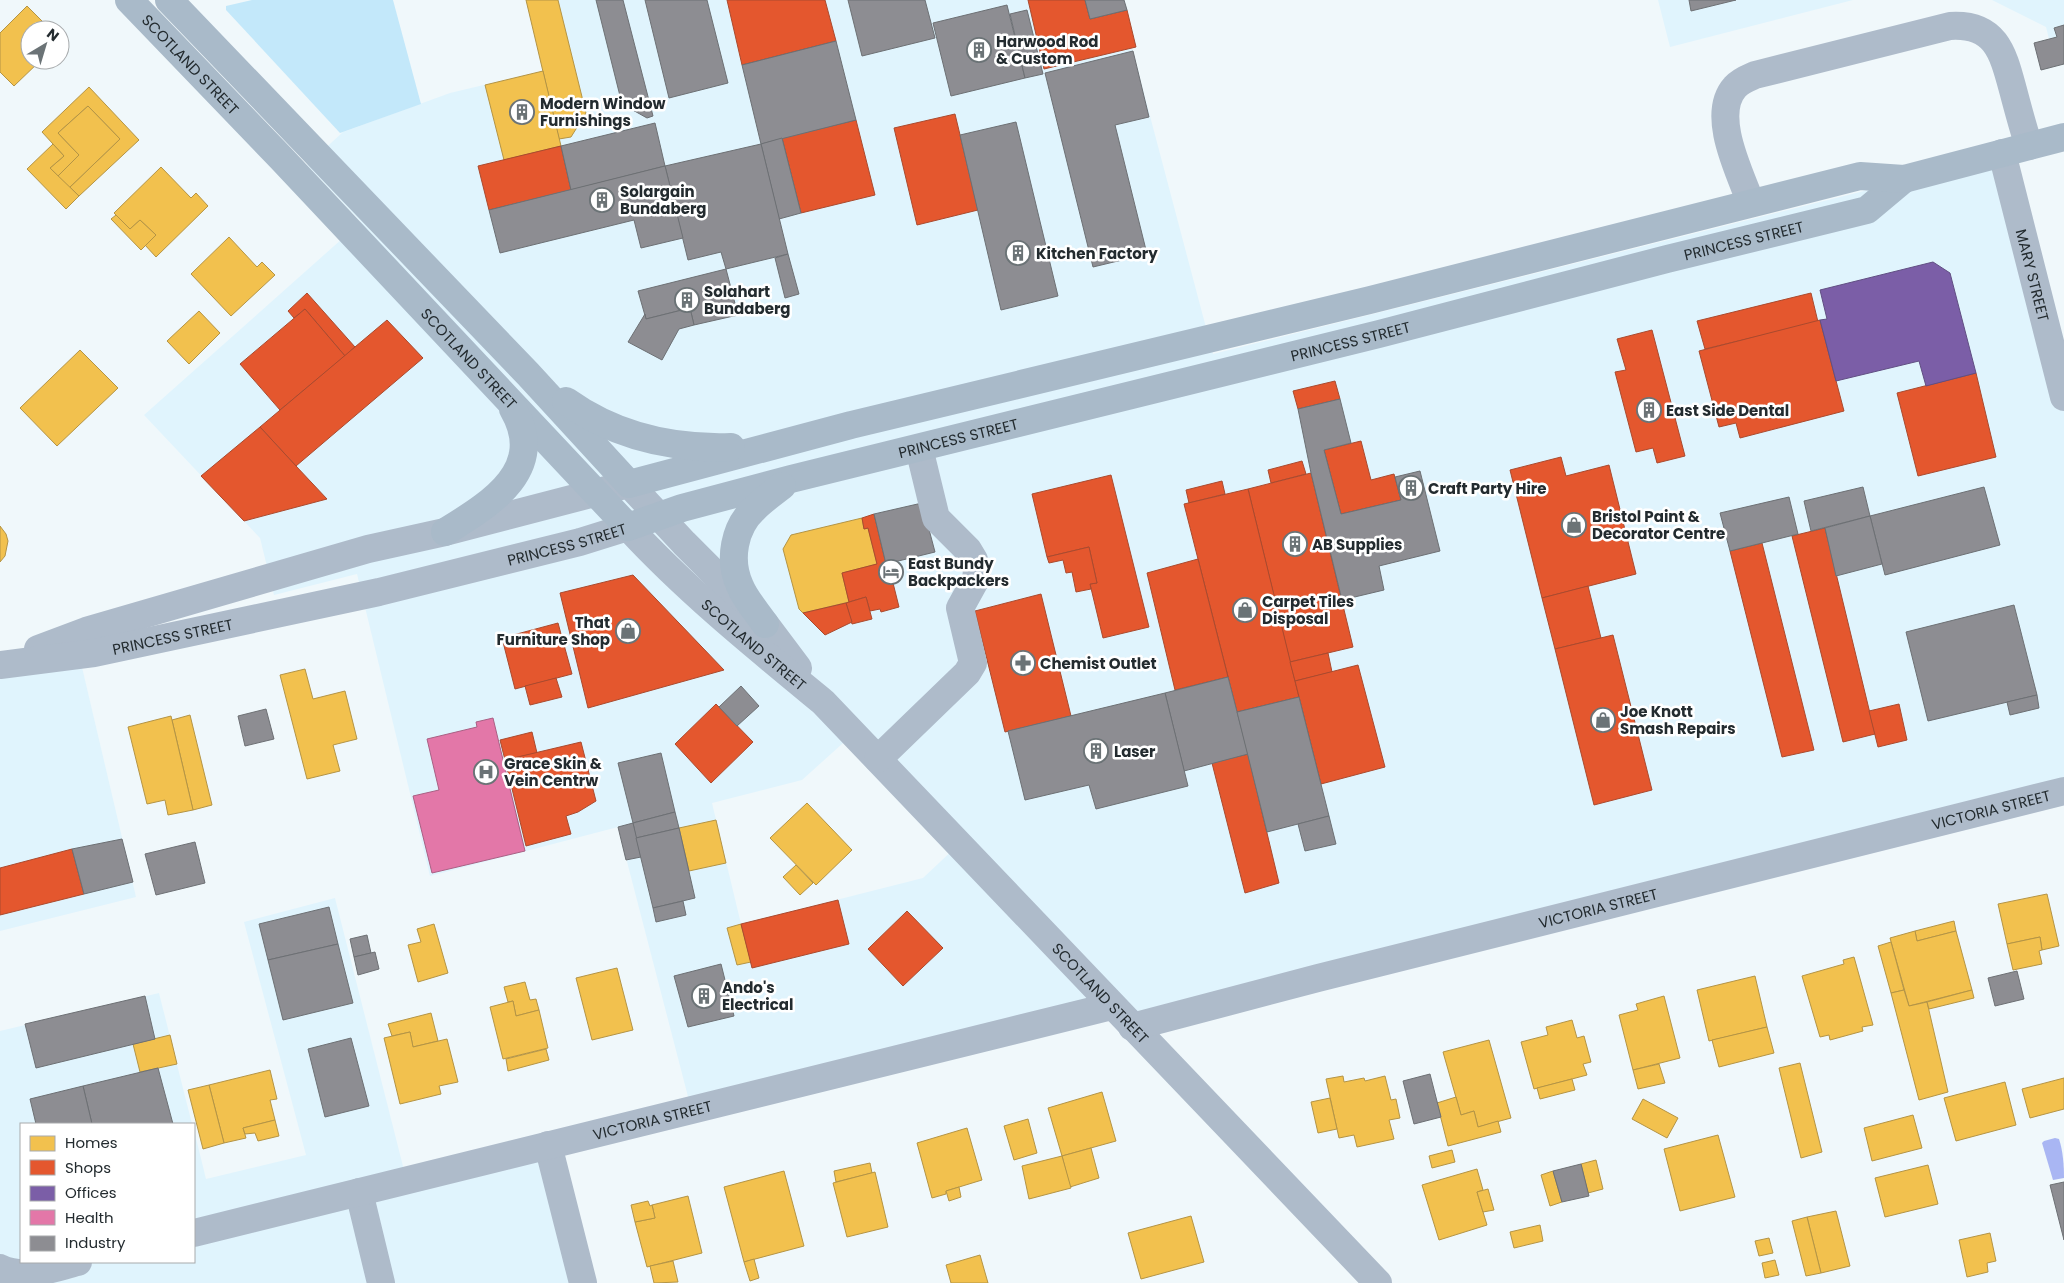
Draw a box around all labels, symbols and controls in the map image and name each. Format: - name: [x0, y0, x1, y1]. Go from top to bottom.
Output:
- street label: SCOTLAND STREET: [137, 9, 244, 119]
- north arrow: [20, 20, 70, 70]
- text: N: [43, 24, 63, 46]
- place label: Harwood Rod & Custom: [996, 31, 1099, 69]
- building icon: Harwood Rod & Custom: [966, 37, 992, 63]
- place label: Modern Window Furnishings: [540, 93, 666, 131]
- building icon: Modern Window Furnishings: [509, 99, 535, 125]
- place label: Solargain Bundaberg: [620, 181, 707, 219]
- building icon: Solargain Bundaberg: [589, 187, 615, 213]
- street label: PRINCESS STREET: [1682, 215, 1806, 265]
- street label: MARY STREET: [2011, 227, 2055, 324]
- building icon: Kitchen Factory: [1005, 240, 1031, 266]
- place label: Kitchen Factory: [1036, 243, 1158, 264]
- place label: Solahart Bundaberg: [704, 281, 791, 319]
- building icon: Solahart Bundaberg: [674, 287, 700, 313]
- street label: SCOTLAND STREET: [416, 303, 522, 413]
- street label: PRINCESS STREET: [1288, 316, 1412, 366]
- building icon: East Side Dental: [1636, 397, 1662, 423]
- place label: East Side Dental: [1666, 400, 1789, 421]
- street label: PRINCESS STREET: [896, 413, 1020, 463]
- building icon: Craft Party Hire: [1398, 475, 1424, 501]
- place label: Craft Party Hire: [1428, 478, 1546, 499]
- place label: Bristol Paint & Decorator Centre: [1592, 506, 1725, 544]
- shop icon: Bristol Paint & Decorator Centre: [1561, 512, 1587, 538]
- street label: PRINCESS STREET: [505, 518, 629, 570]
- building icon: AB Supplies: [1282, 531, 1308, 557]
- place label: AB Supplies: [1312, 534, 1402, 555]
- place label: East Bundy Backpackers: [908, 553, 1009, 591]
- hotel icon: East Bundy Backpackers: [878, 559, 904, 585]
- place label: Carpet Tiles Disposal: [1262, 591, 1354, 629]
- street label: SCOTLAND STREET: [697, 594, 811, 695]
- shop icon: Carpet Tiles Disposal: [1232, 597, 1258, 623]
- place label: That Furniture Shop: [497, 612, 610, 650]
- street label: PRINCESS STREET: [110, 613, 235, 659]
- shop icon: That Furniture Shop: [615, 618, 641, 644]
- pharmacy icon: Chemist Outlet: [1010, 650, 1036, 676]
- place label: Chemist Outlet: [1040, 653, 1156, 674]
- place label: Joe Knott Smash Repairs: [1620, 701, 1736, 739]
- shop icon: Joe Knott Smash Repairs: [1590, 707, 1616, 733]
- building icon: Laser: [1083, 738, 1109, 764]
- place label: Laser: [1114, 741, 1156, 762]
- place label: Grace Skin & Vein Centrw: [504, 753, 602, 791]
- hospital icon: Grace Skin & Vein Centrw: [473, 759, 499, 785]
- street label: VICTORIA STREET: [1929, 784, 2053, 834]
- street label: VICTORIA STREET: [1536, 883, 1660, 933]
- street label: SCOTLAND STREET: [1048, 938, 1154, 1048]
- place label: Ando's Electrical: [722, 977, 793, 1015]
- building icon: Ando's Electrical: [691, 983, 717, 1009]
- street label: VICTORIA STREET: [591, 1095, 714, 1145]
- legend: [20, 1123, 195, 1263]
- text: Homes: [65, 1132, 118, 1153]
- text: Shops: [65, 1157, 111, 1178]
- text: Offices: [65, 1182, 117, 1203]
- text: Health: [65, 1207, 114, 1228]
- text: Industry: [65, 1232, 126, 1253]

